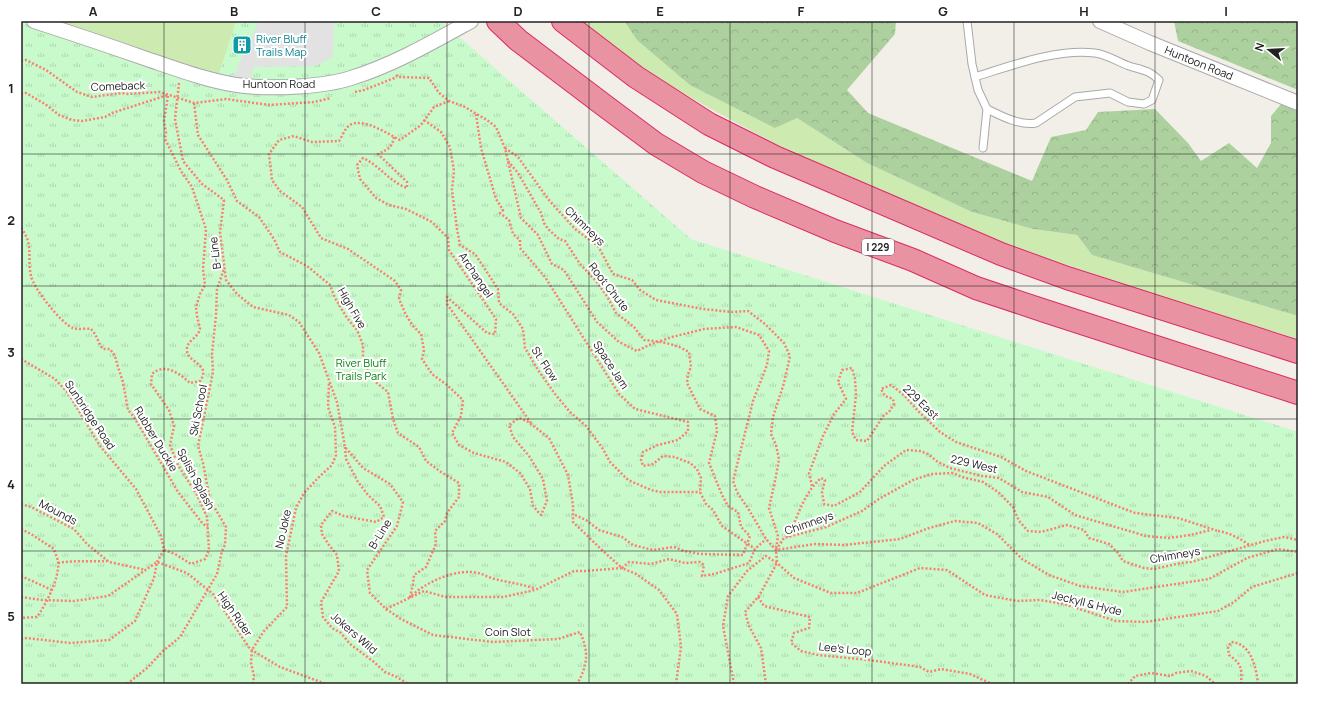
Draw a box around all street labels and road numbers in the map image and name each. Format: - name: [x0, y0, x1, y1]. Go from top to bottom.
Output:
- street label: Huntoon Road: [1163, 42, 1236, 83]
- street label: Huntoon Road: [243, 76, 315, 91]
- street label: Comeback: [91, 77, 146, 94]
- street label: Chimneys: [562, 203, 609, 249]
- street label: B-Line: [205, 235, 224, 270]
- road number: I 229: [862, 239, 894, 255]
- street label: Archangel: [456, 249, 497, 300]
- street label: Root Chute: [586, 259, 634, 315]
- street label: High Five: [335, 284, 371, 332]
- street label: Space Jam: [590, 338, 633, 392]
- street label: St. Flow: [529, 343, 563, 385]
- street label: Sunbridge Road: [62, 377, 119, 452]
- street label: 229 East: [900, 381, 942, 422]
- street label: Ski School: [185, 383, 210, 437]
- street label: Rubber Duckie: [131, 403, 182, 475]
- street label: Splish Splash: [174, 446, 219, 512]
- street label: 229 West: [949, 451, 999, 476]
- street label: Mounds: [37, 495, 80, 528]
- street label: No Joke: [271, 507, 294, 550]
- street label: Chimneys: [782, 507, 835, 538]
- street label: B-Line: [365, 516, 395, 551]
- street label: Chimneys: [1149, 543, 1201, 566]
- street label: Jeckyll & Hyde: [1051, 587, 1124, 619]
- street label: High Rider: [214, 588, 256, 639]
- street label: Jokers Wild: [328, 608, 381, 657]
- street label: Coin Slot: [485, 624, 531, 639]
- street label: Lee's Loop: [818, 638, 873, 659]

